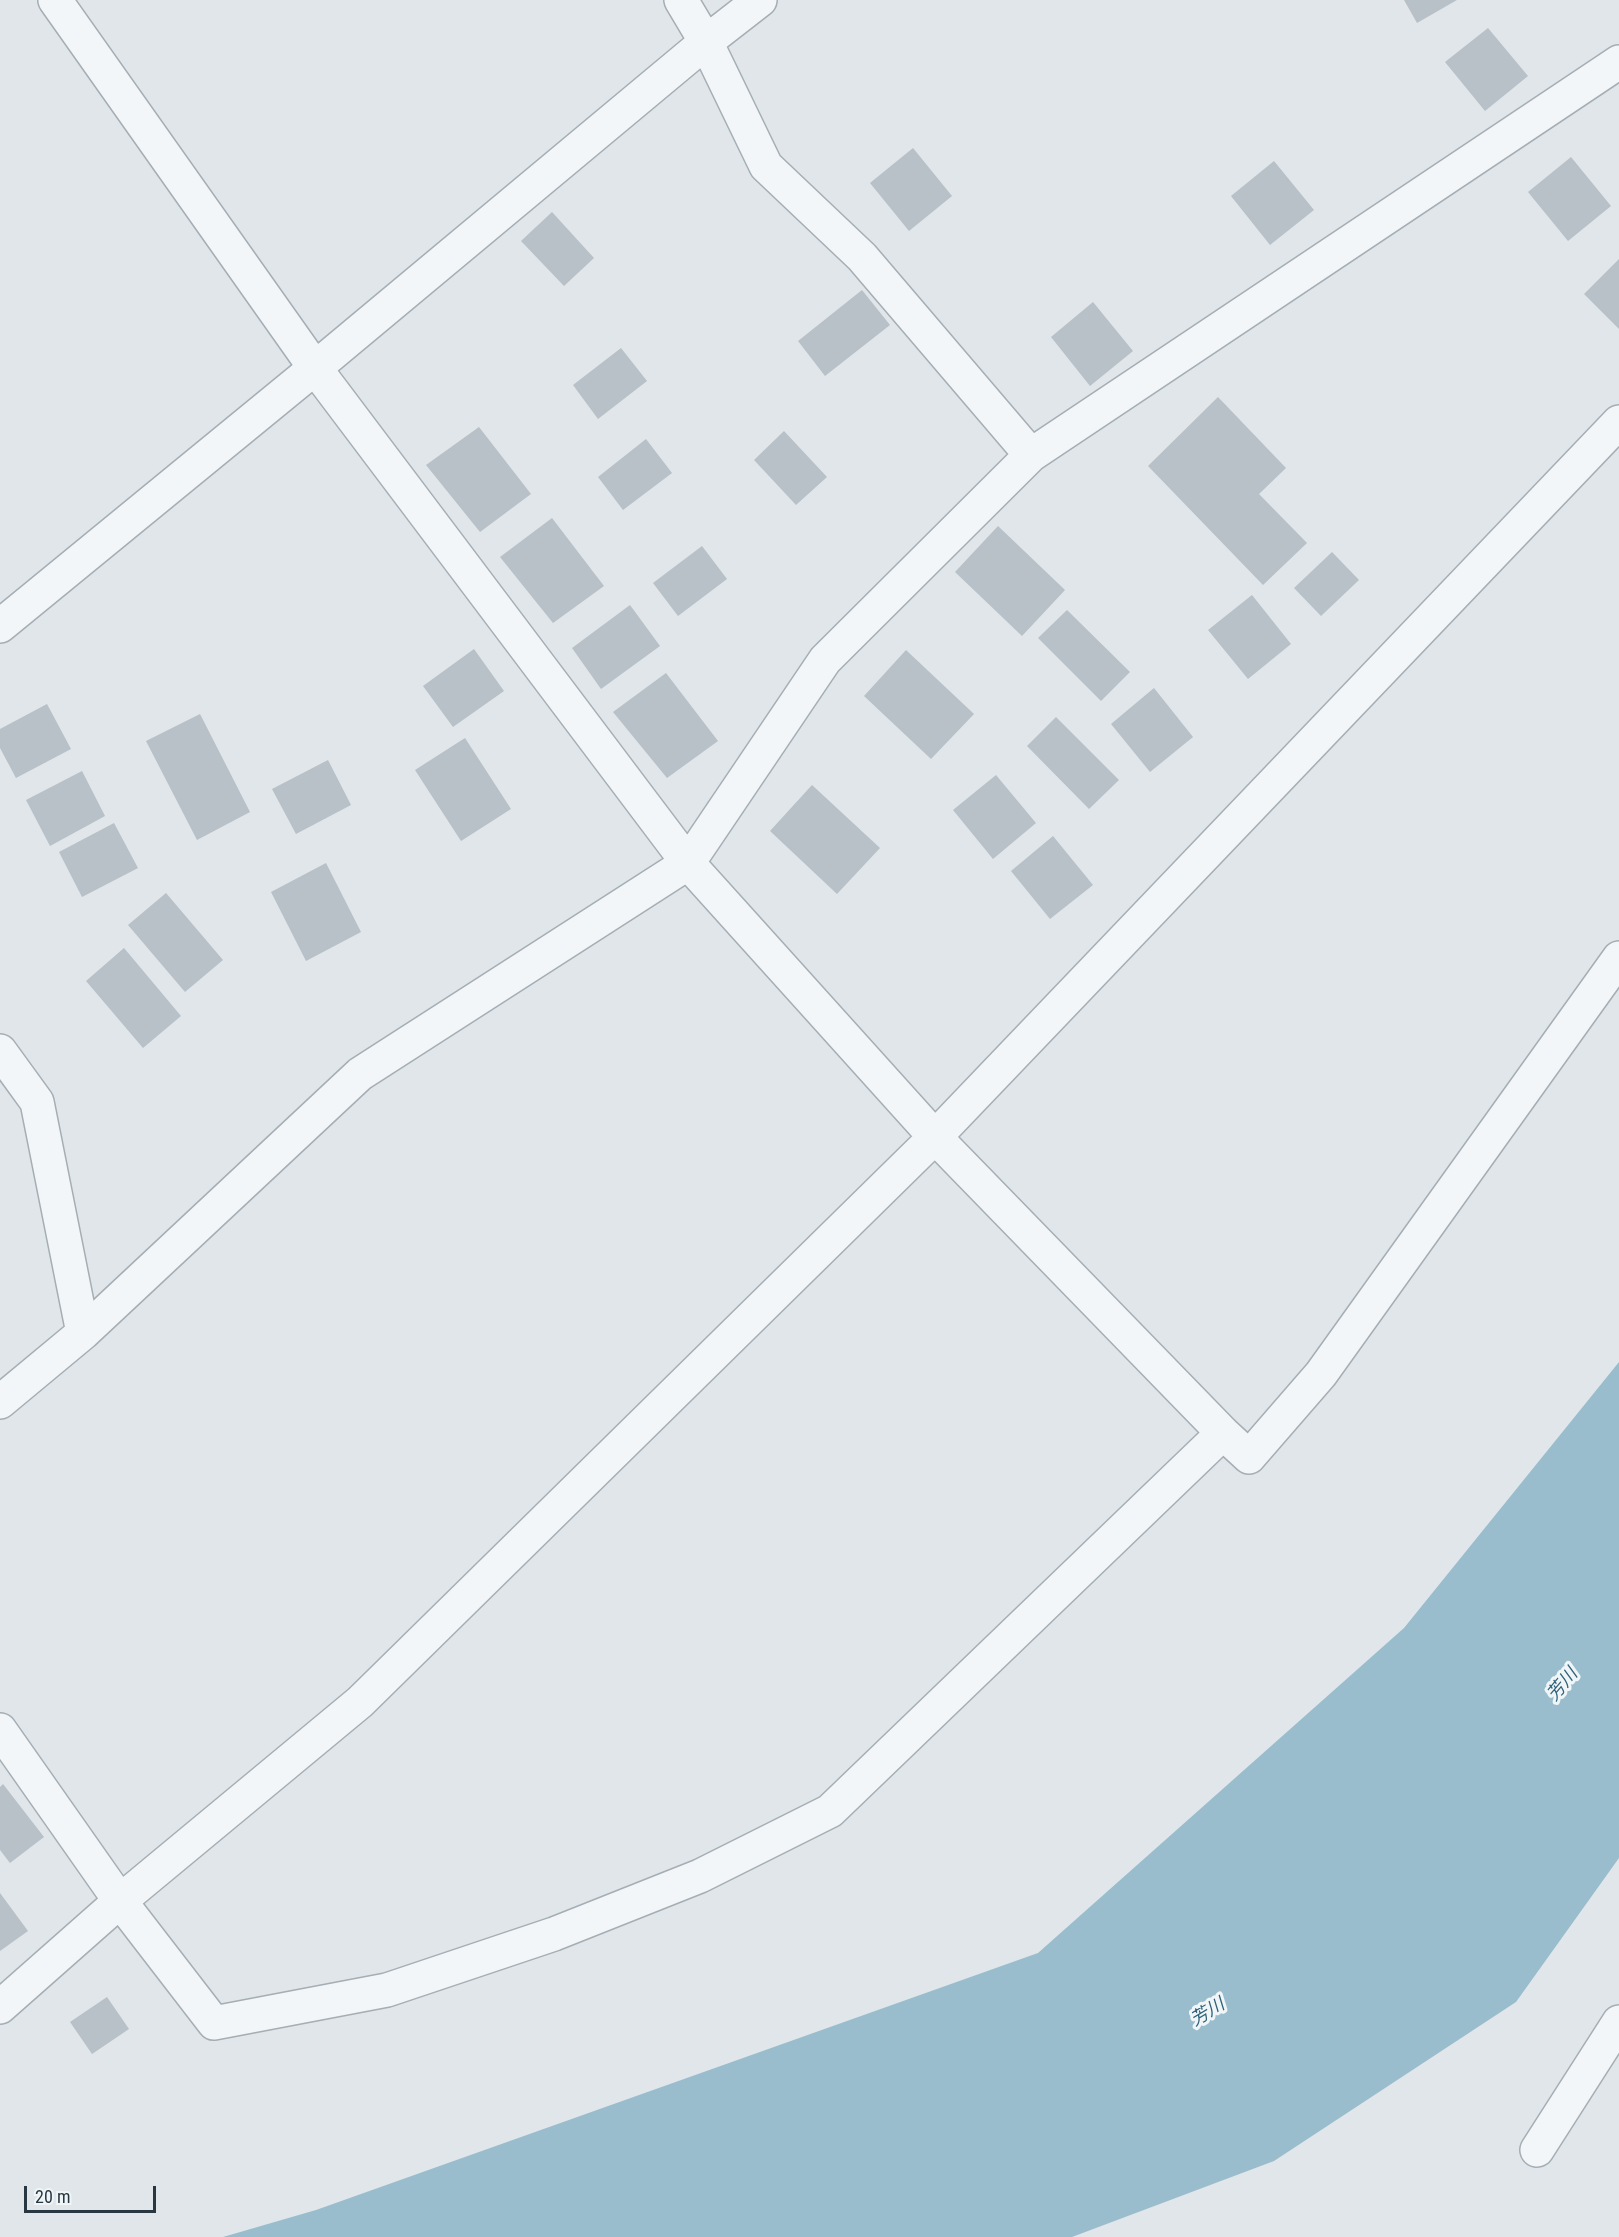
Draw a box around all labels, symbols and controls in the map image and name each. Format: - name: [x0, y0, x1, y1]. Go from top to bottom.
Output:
- water label: 芳川: [1543, 1664, 1583, 1706]
- water label: 芳川: [1187, 1994, 1229, 2032]
- scale bar: [27, 2174, 159, 2212]
- text: 20 m: [35, 2186, 70, 2207]

